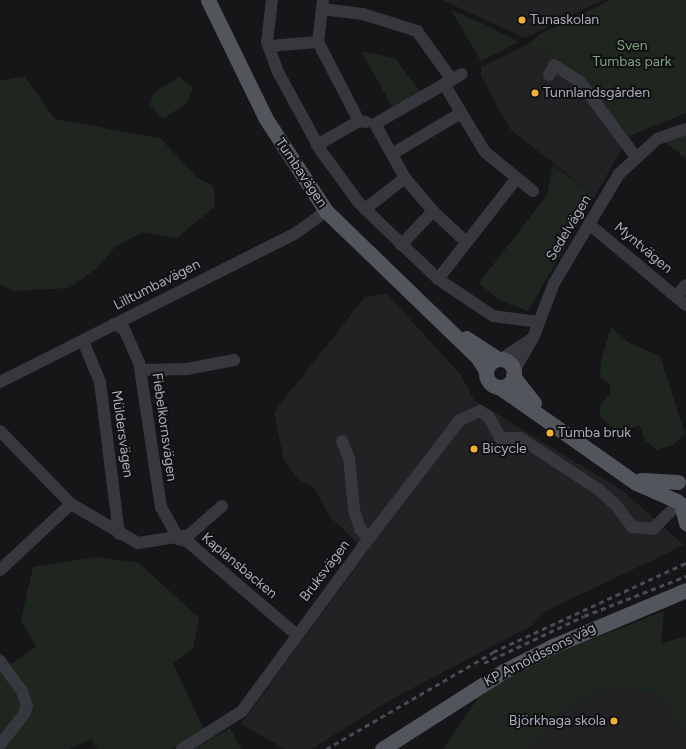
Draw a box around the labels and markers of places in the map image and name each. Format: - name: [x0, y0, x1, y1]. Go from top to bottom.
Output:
- place label: Tunaskolan: [530, 12, 599, 28]
- marker: Tunaskolan: [517, 15, 527, 25]
- place label: Tunnlandsgården: [543, 85, 650, 101]
- marker: Tunnlandsgården: [530, 88, 540, 98]
- place label: Tumba bruk: [558, 425, 631, 441]
- marker: Tumba bruk: [545, 428, 555, 438]
- place label: Bicycle: [482, 441, 527, 457]
- marker: Bicycle: [469, 444, 479, 454]
- place label: Björkhaga skola: [509, 713, 606, 729]
- marker: Björkhaga skola: [609, 716, 619, 726]

